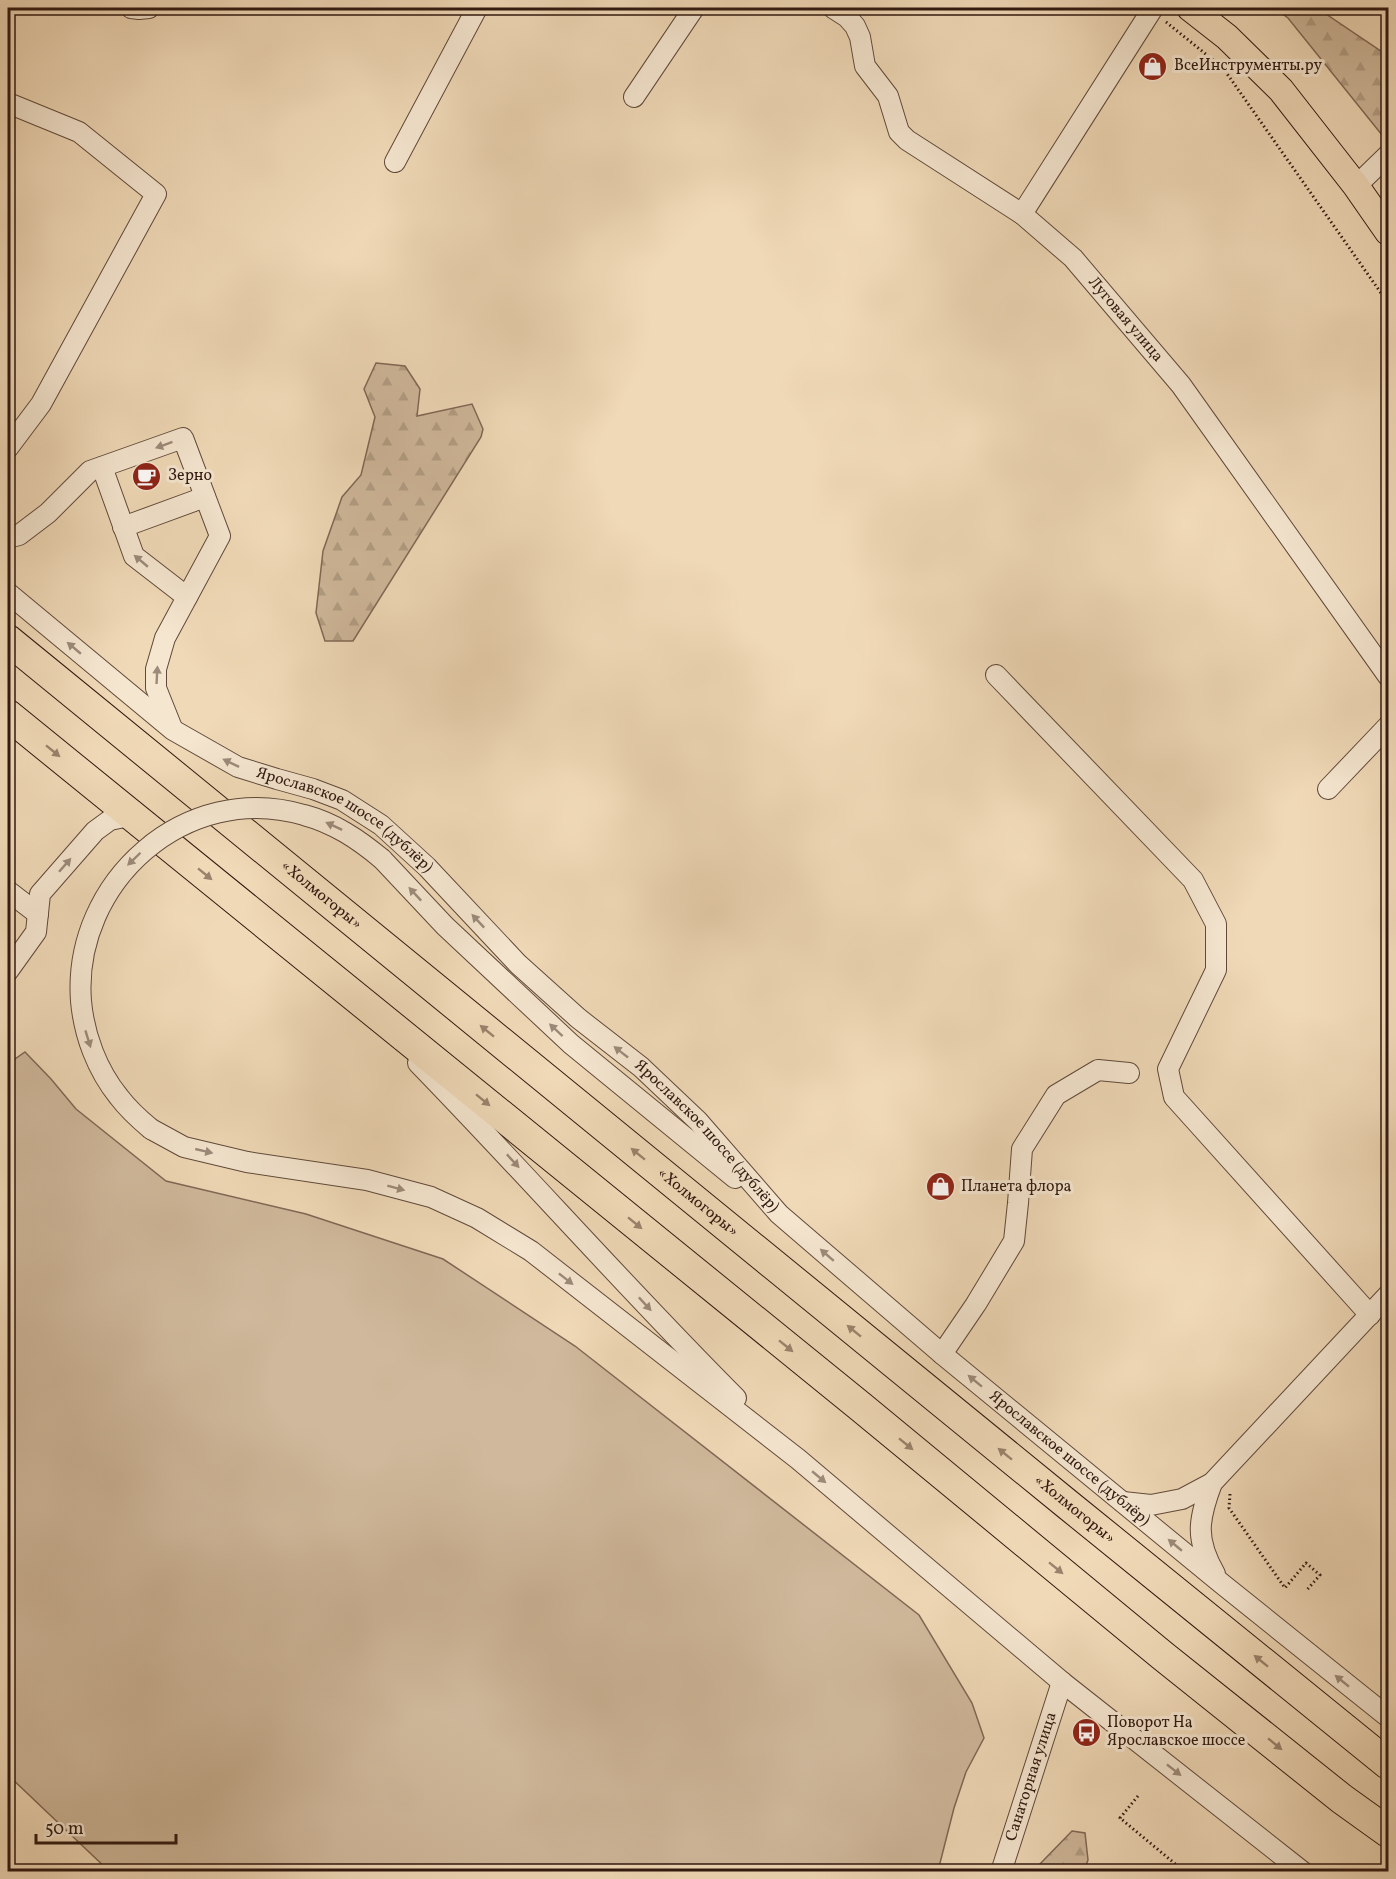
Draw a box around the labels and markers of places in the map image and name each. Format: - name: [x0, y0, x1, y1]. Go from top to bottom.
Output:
- shop icon: ВсеИнструменты.ру: [1137, 50, 1169, 82]
- place label: ВсеИнструменты.ру: [1174, 55, 1322, 77]
- cafe icon: Зерно: [131, 460, 163, 492]
- place label: Зерно: [168, 465, 212, 487]
- shop icon: Планета флора: [924, 1171, 956, 1203]
- place label: Планета флора: [961, 1176, 1072, 1198]
- place label: Поворот На Ярославское шоссе: [1107, 1712, 1245, 1752]
- bus stop icon: Поворот На Ярославское шоссе: [1070, 1716, 1102, 1748]

